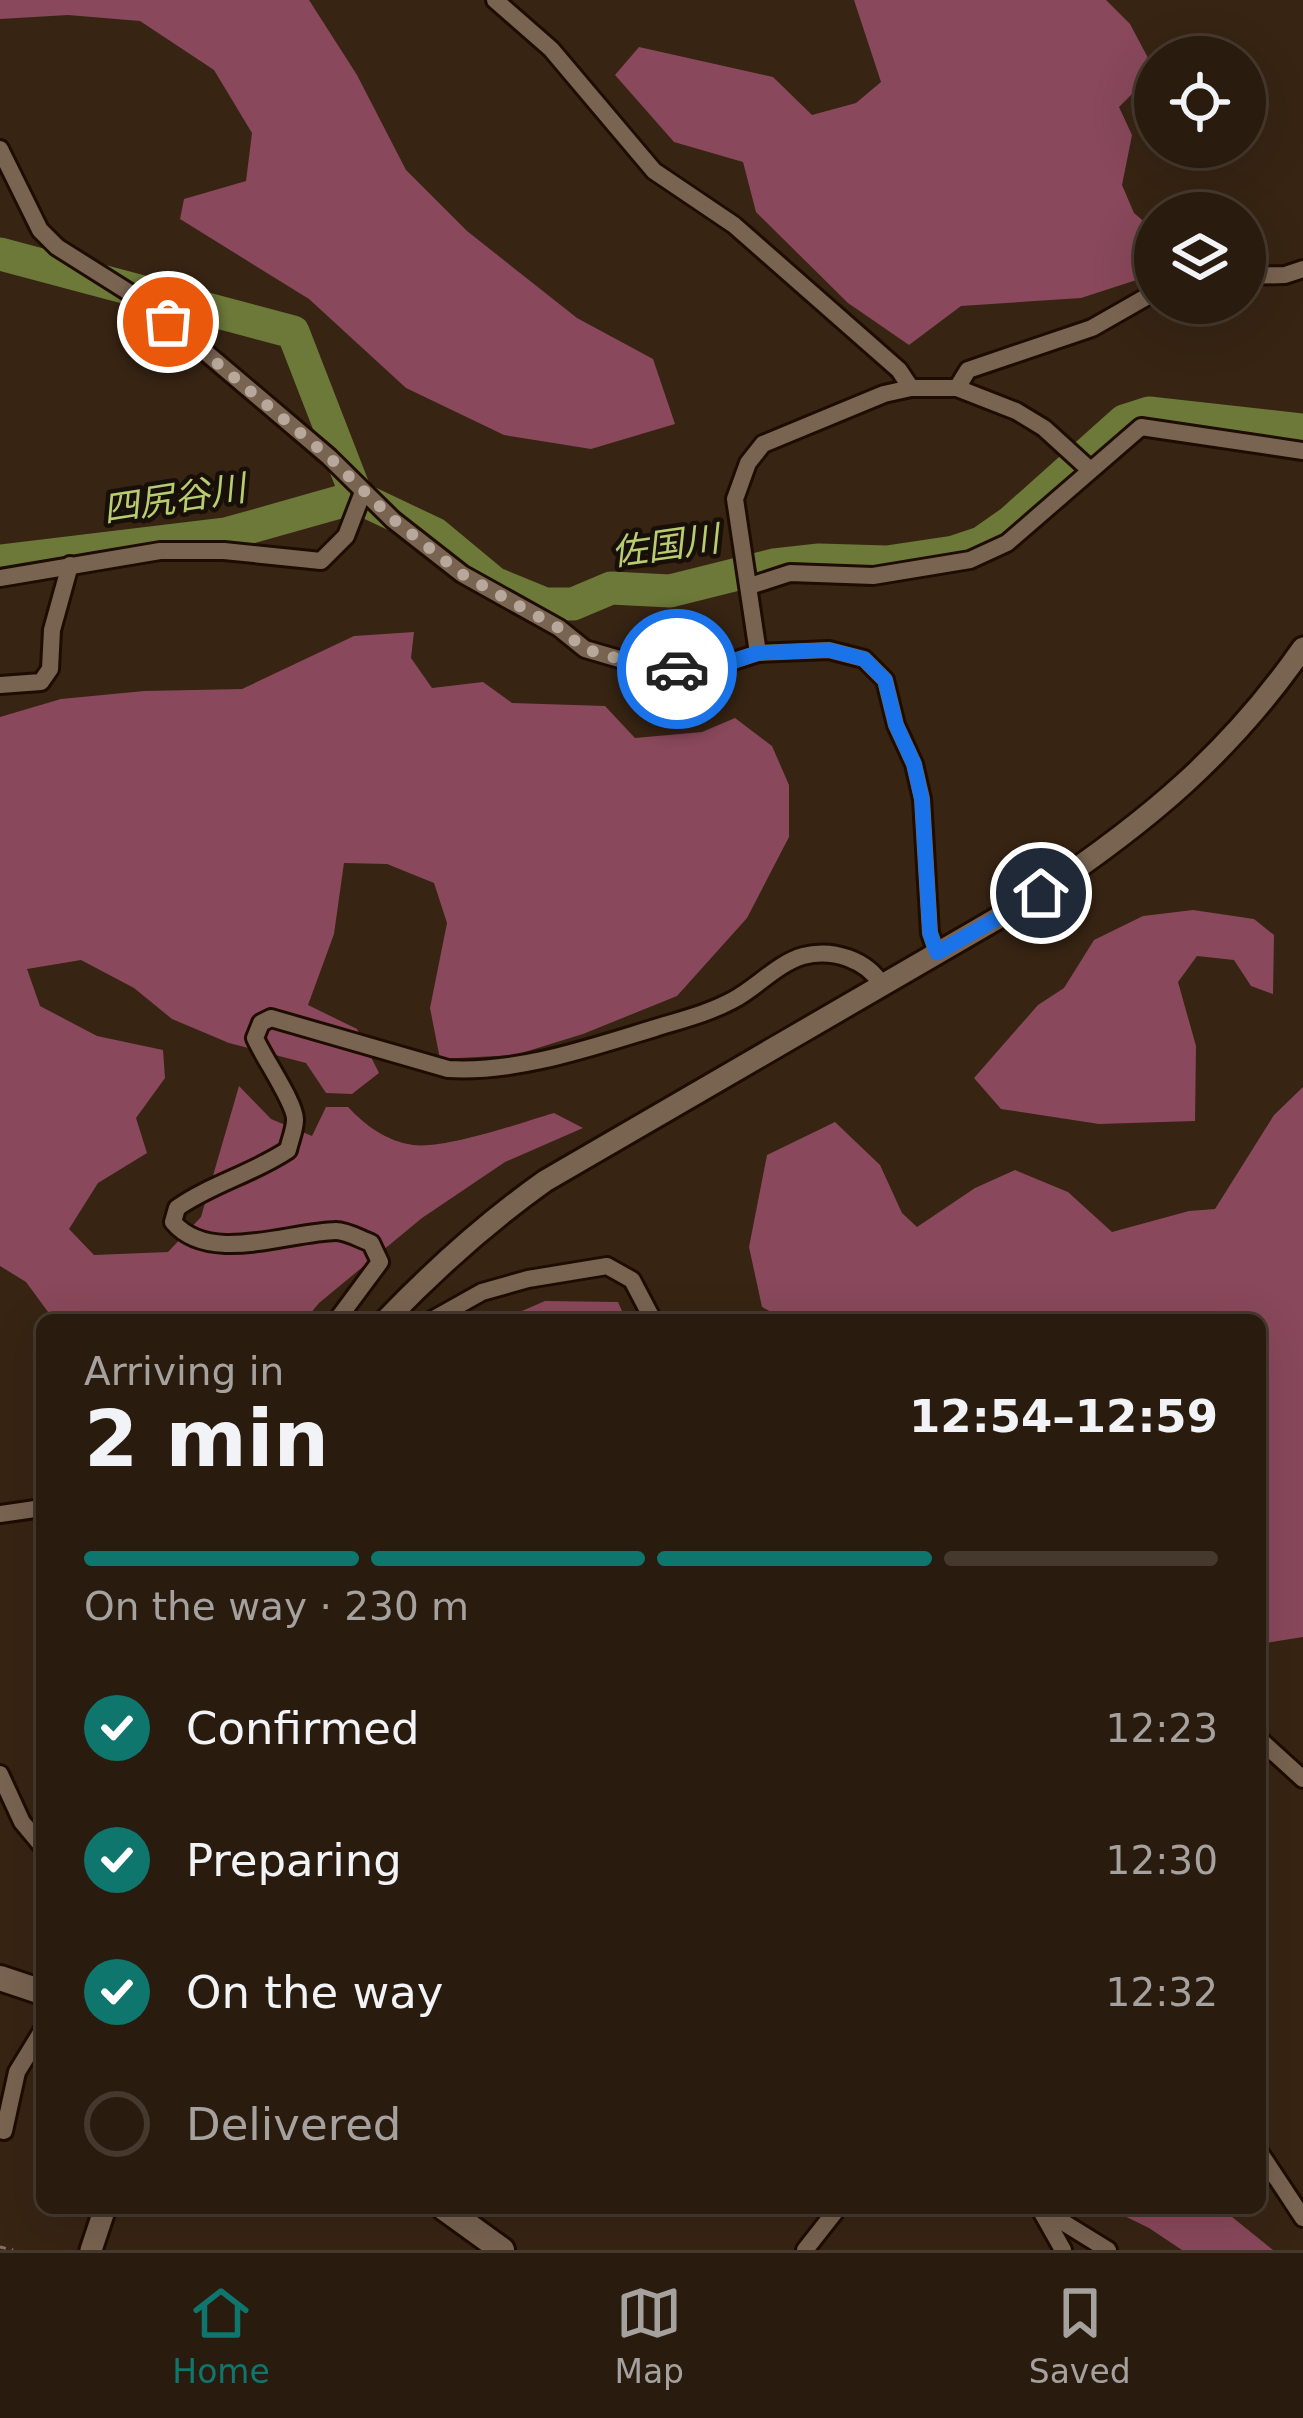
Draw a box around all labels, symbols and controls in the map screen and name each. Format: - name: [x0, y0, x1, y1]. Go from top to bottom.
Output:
- map controls: [1134, 36, 1266, 324]
- button: locate: [1134, 36, 1266, 168]
- button: layers: [1134, 192, 1266, 324]
- pin: [117, 271, 219, 373]
- icon: bag: [135, 289, 201, 355]
- water label: 四尻谷川: [100, 466, 252, 530]
- water label: 佐国川: [609, 517, 725, 573]
- courier: [617, 609, 737, 729]
- icon: car: [644, 636, 710, 702]
- pin: [990, 842, 1092, 944]
- icon: home: [1008, 860, 1074, 926]
- text: Arriving in: [84, 1349, 284, 1394]
- text: 12:54–12:59: [909, 1390, 1218, 1443]
- text: 2 min: [84, 1394, 329, 1484]
- text: On the way · 230 m: [84, 1584, 469, 1629]
- icon: check: [84, 1695, 150, 1761]
- text: Confirmed: [186, 1702, 420, 1755]
- text: 12:23: [1106, 1706, 1218, 1751]
- icon: check: [84, 1827, 150, 1893]
- text: Preparing: [186, 1834, 402, 1887]
- text: 12:30: [1106, 1838, 1218, 1883]
- icon: check: [84, 1959, 150, 2025]
- text: On the way: [186, 1966, 443, 2019]
- text: 12:32: [1106, 1970, 1218, 2015]
- text: Delivered: [186, 2098, 401, 2151]
- tab: Home: [172, 2280, 270, 2391]
- tab: Map: [614, 2280, 684, 2391]
- tab: Saved: [1029, 2280, 1131, 2391]

